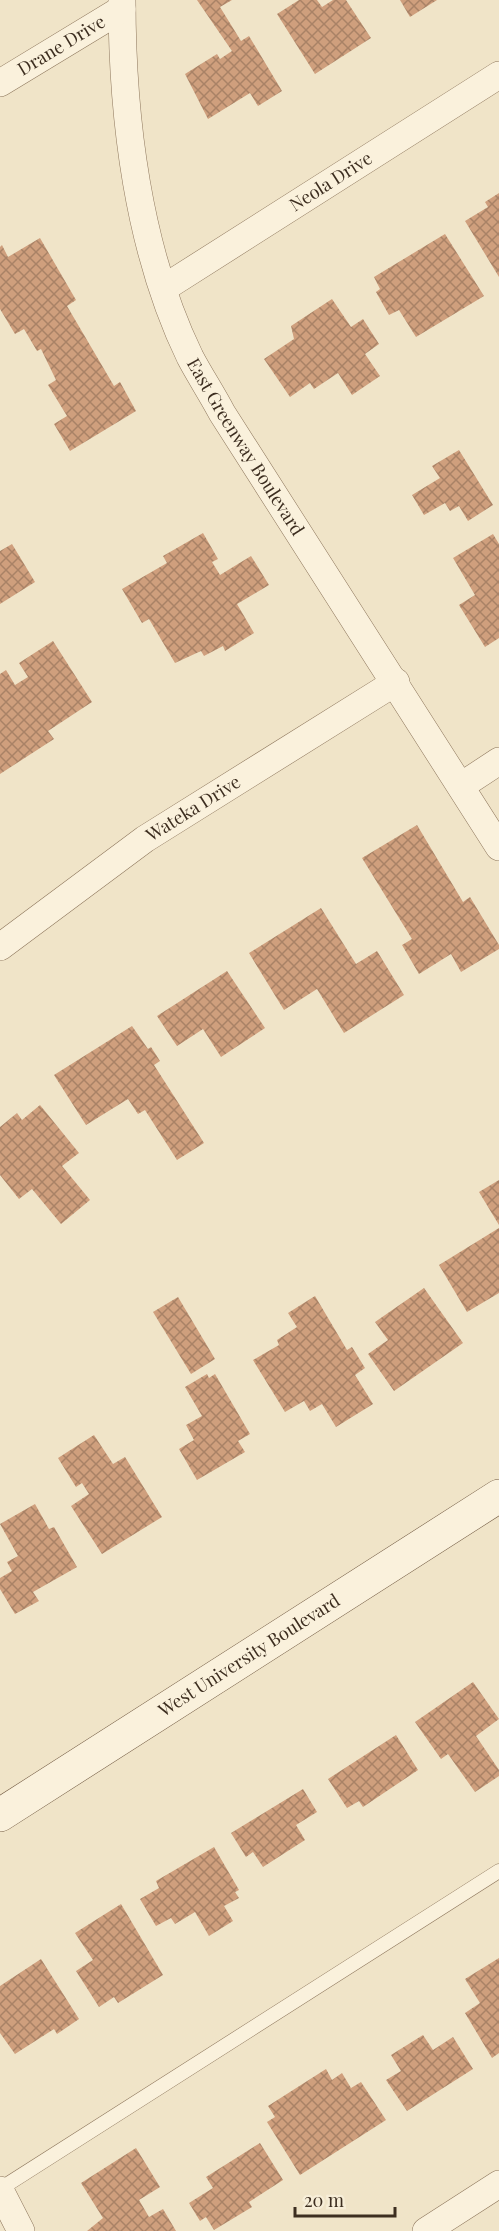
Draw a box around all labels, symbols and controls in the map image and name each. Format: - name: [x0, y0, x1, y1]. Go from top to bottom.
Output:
- street label: Drane Drive: [13, 9, 109, 81]
- street label: Neola Drive: [285, 146, 376, 216]
- street label: East Greenway Boulevard: [182, 354, 310, 540]
- street label: Wateka Drive: [140, 769, 245, 847]
- street label: West University Boulevard: [153, 1588, 345, 1722]
- scale bar: [295, 2180, 396, 2218]
- text: 20 m: [304, 2188, 344, 2212]

